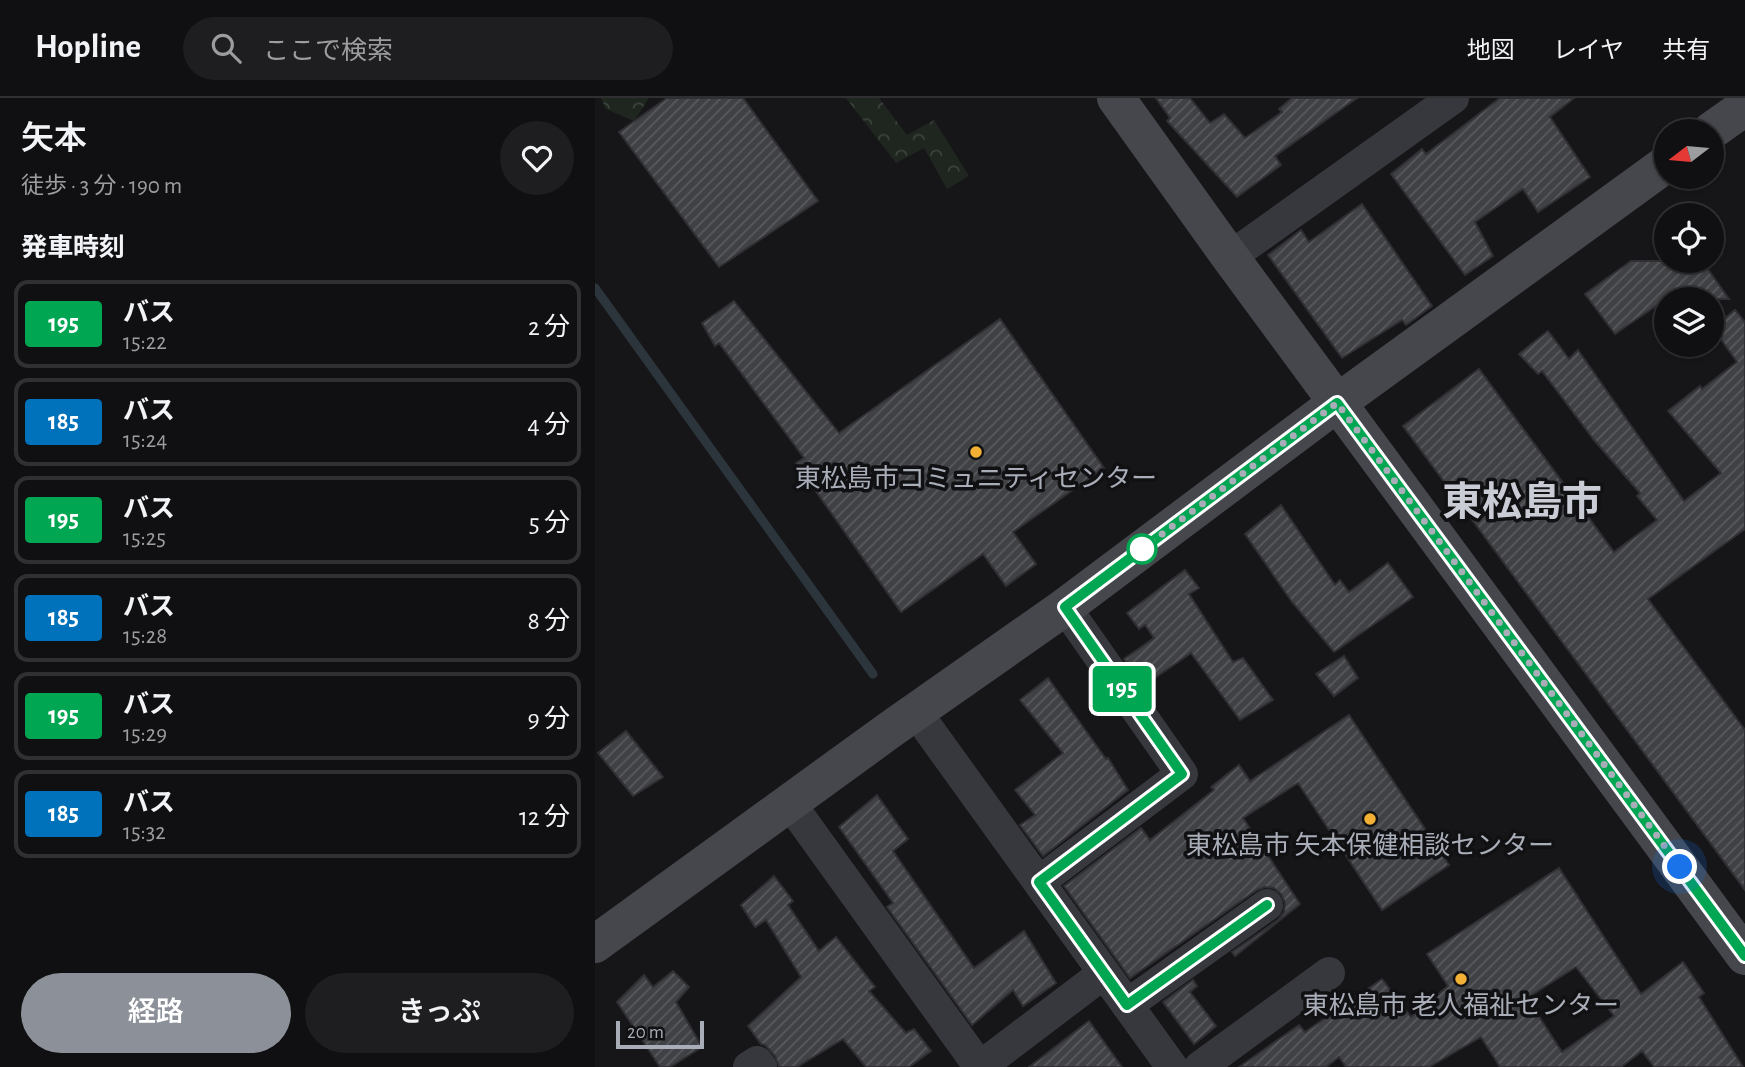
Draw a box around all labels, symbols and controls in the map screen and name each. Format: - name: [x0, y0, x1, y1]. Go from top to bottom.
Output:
- search box: [183, 17, 673, 80]
- icon: search: [207, 29, 245, 67]
- text: Hopline: [35, 31, 141, 64]
- text: ここで検索: [263, 38, 393, 64]
- text: 地図: [1467, 39, 1515, 63]
- text: レイヤ: [1553, 39, 1624, 63]
- text: 共有: [1662, 39, 1710, 63]
- north arrow: [1654, 119, 1724, 189]
- map controls: [1654, 119, 1724, 357]
- button: heart: [500, 121, 574, 195]
- text: 矢本: [21, 123, 87, 156]
- text: 徒歩 · 3 分 · 190 m: [21, 175, 182, 198]
- button: locate: [1654, 203, 1724, 273]
- text: 発車時刻: [21, 235, 125, 261]
- button: layers: [1654, 287, 1724, 357]
- text: バス: [123, 300, 175, 326]
- text: 195: [48, 312, 79, 336]
- text: 2 分: [528, 314, 570, 340]
- text: 15:22: [123, 331, 167, 354]
- text: バス: [123, 398, 175, 424]
- text: 185: [48, 410, 79, 434]
- text: 4 分: [527, 412, 570, 438]
- text: 15:24: [123, 429, 167, 452]
- marker: 東松島市コミュニティセンター: [968, 444, 984, 460]
- place label: 東松島市コミュニティセンター: [795, 464, 1157, 492]
- district label: 東松島市: [1442, 480, 1602, 523]
- text: バス: [123, 496, 175, 522]
- text: 195: [48, 508, 79, 532]
- text: 5 分: [529, 510, 570, 536]
- text: 15:25: [123, 527, 166, 550]
- unlabelled marker: [1127, 534, 1157, 564]
- text: バス: [123, 594, 175, 620]
- text: 185: [48, 606, 79, 630]
- text: 8 分: [527, 608, 570, 634]
- text: 15:28: [123, 625, 167, 648]
- line badge: 195: [1082, 666, 1162, 712]
- text: 195: [1107, 677, 1137, 701]
- text: バス: [123, 692, 175, 718]
- text: 195: [48, 704, 79, 728]
- text: 9 分: [527, 706, 570, 732]
- text: 15:29: [123, 723, 167, 746]
- text: バス: [123, 790, 175, 816]
- text: 185: [48, 802, 79, 826]
- text: 12 分: [519, 804, 570, 830]
- marker: 東松島市 矢本保健相談センター: [1362, 811, 1378, 827]
- text: 15:32: [123, 821, 166, 844]
- place label: 東松島市 矢本保健相談センター: [1186, 831, 1554, 859]
- your location: [1662, 849, 1697, 884]
- marker: 東松島市 老人福祉センター: [1453, 971, 1469, 987]
- button: 経路: [21, 973, 291, 1053]
- button: きっぷ: [305, 973, 574, 1053]
- place label: 東松島市 老人福祉センター: [1303, 991, 1619, 1019]
- scale bar: [616, 1018, 703, 1050]
- text: 20 m: [627, 1023, 664, 1042]

